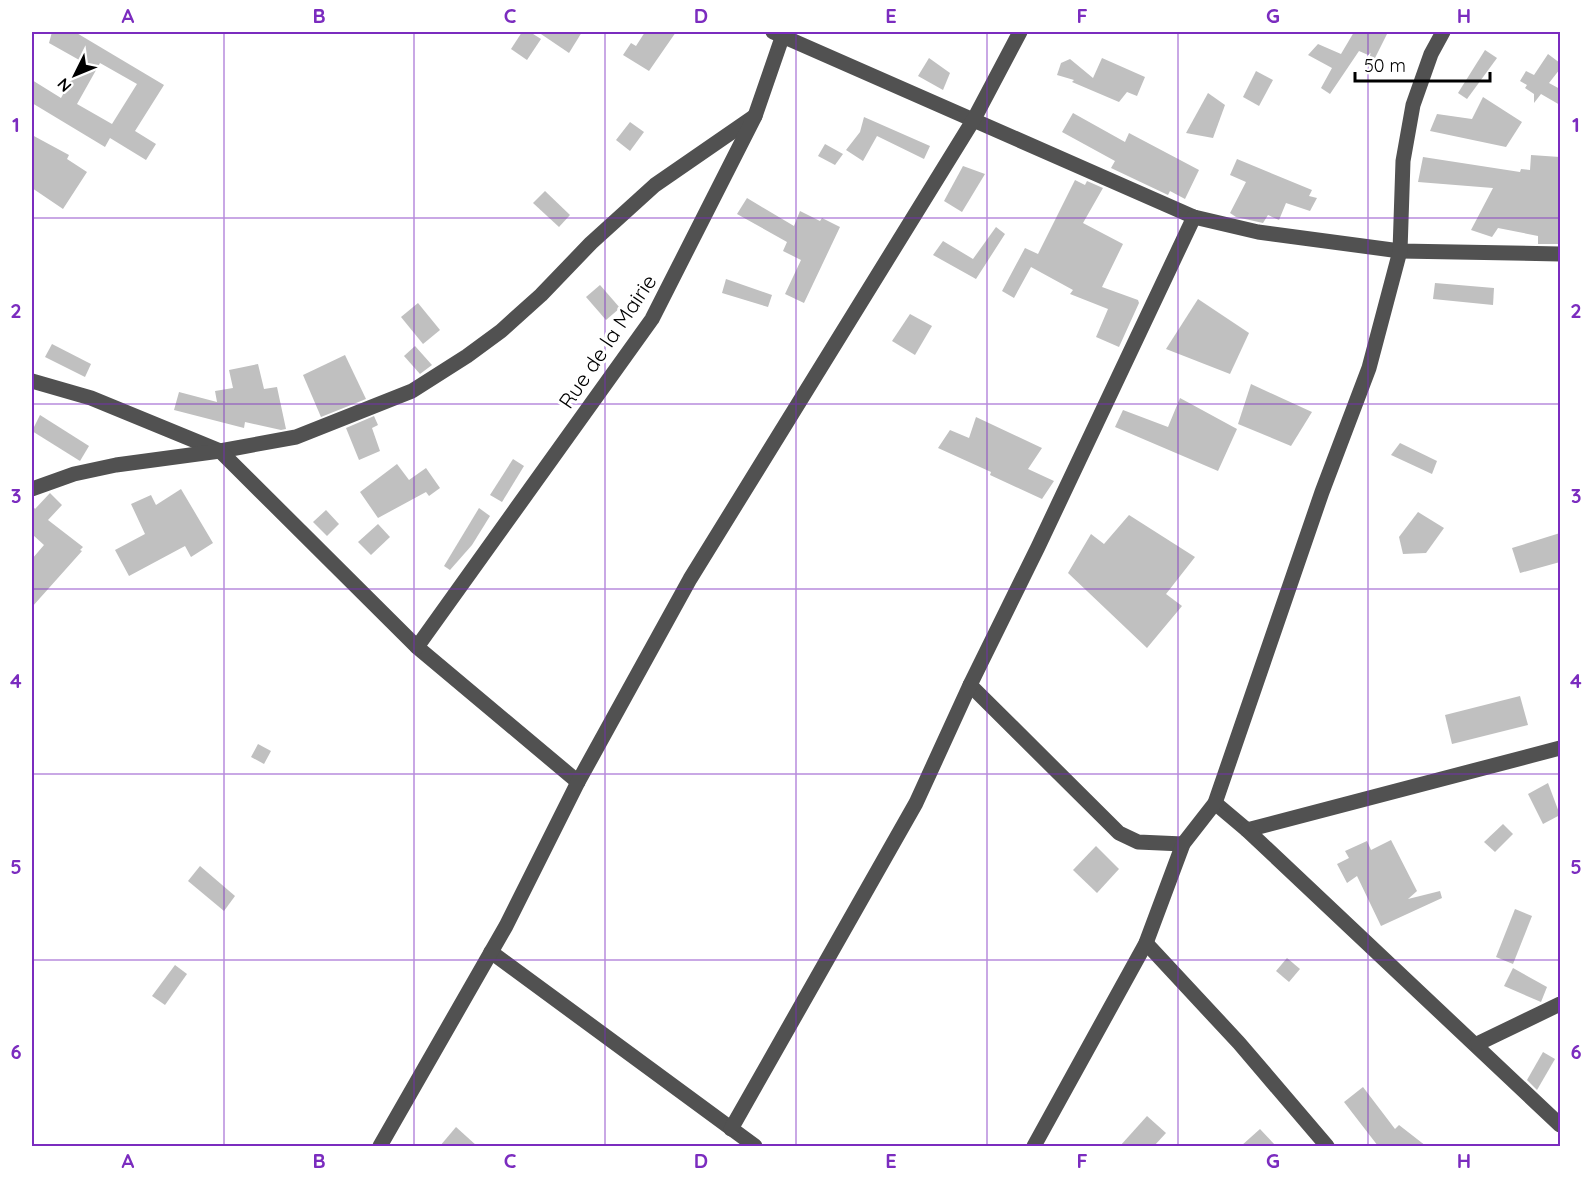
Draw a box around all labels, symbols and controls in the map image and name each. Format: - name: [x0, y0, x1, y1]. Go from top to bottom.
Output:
- text: A: [122, 3, 135, 28]
- text: B: [312, 3, 326, 28]
- text: C: [504, 3, 517, 28]
- text: D: [694, 3, 708, 28]
- text: E: [885, 3, 897, 28]
- text: F: [1076, 3, 1088, 28]
- text: G: [1266, 3, 1280, 28]
- text: H: [1457, 3, 1471, 28]
- north arrow: [45, 45, 105, 105]
- scale bar: [1355, 45, 1490, 83]
- text: 50 m: [1364, 54, 1406, 77]
- text: N: [53, 74, 75, 96]
- text: 1: [12, 112, 20, 137]
- text: 1: [1572, 112, 1580, 137]
- street label: Rue de la Mairie: [553, 269, 661, 413]
- text: 2: [10, 298, 22, 323]
- text: 2: [1570, 298, 1582, 323]
- text: 3: [11, 483, 21, 508]
- text: 3: [1571, 483, 1581, 508]
- text: 4: [10, 668, 22, 693]
- text: 4: [1570, 668, 1582, 693]
- text: 5: [10, 854, 22, 879]
- text: 5: [1570, 854, 1582, 879]
- text: 6: [10, 1039, 22, 1064]
- text: 6: [1570, 1039, 1582, 1064]
- text: A: [122, 1148, 135, 1173]
- text: B: [312, 1148, 326, 1173]
- text: C: [504, 1148, 517, 1173]
- text: D: [694, 1148, 708, 1173]
- text: E: [885, 1148, 897, 1173]
- text: F: [1076, 1148, 1088, 1173]
- text: G: [1266, 1148, 1280, 1173]
- text: H: [1457, 1148, 1471, 1173]

